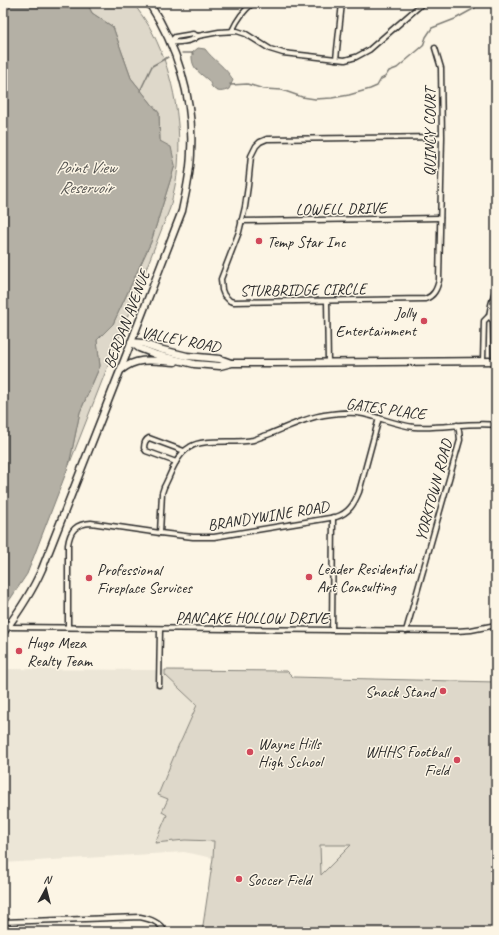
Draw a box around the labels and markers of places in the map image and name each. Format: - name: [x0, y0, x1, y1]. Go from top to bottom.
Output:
- place label: Temp Star Inc: [267, 232, 347, 252]
- marker: Temp Star Inc: [254, 236, 264, 246]
- place label: Jolly Entertainment: [336, 303, 418, 341]
- marker: Jolly Entertainment: [419, 316, 429, 326]
- place label: Leader Residential Art Consulting: [317, 559, 418, 597]
- place label: Professional Fireplace Services: [97, 560, 193, 598]
- marker: Leader Residential Art Consulting: [304, 572, 314, 582]
- marker: Professional Fireplace Services: [84, 573, 94, 583]
- place label: Hugo Meza Realty Team: [27, 633, 94, 671]
- marker: Hugo Meza Realty Team: [14, 646, 24, 656]
- place label: Snack Stand: [365, 682, 438, 702]
- marker: Snack Stand: [438, 686, 448, 696]
- place label: Wayne Hills High School: [258, 734, 325, 772]
- place label: WHHS Football Field: [365, 742, 452, 780]
- marker: Wayne Hills High School: [245, 747, 255, 757]
- marker: WHHS Football Field: [452, 755, 462, 765]
- place label: Soccer Field: [247, 870, 314, 890]
- marker: Soccer Field: [234, 874, 244, 884]

